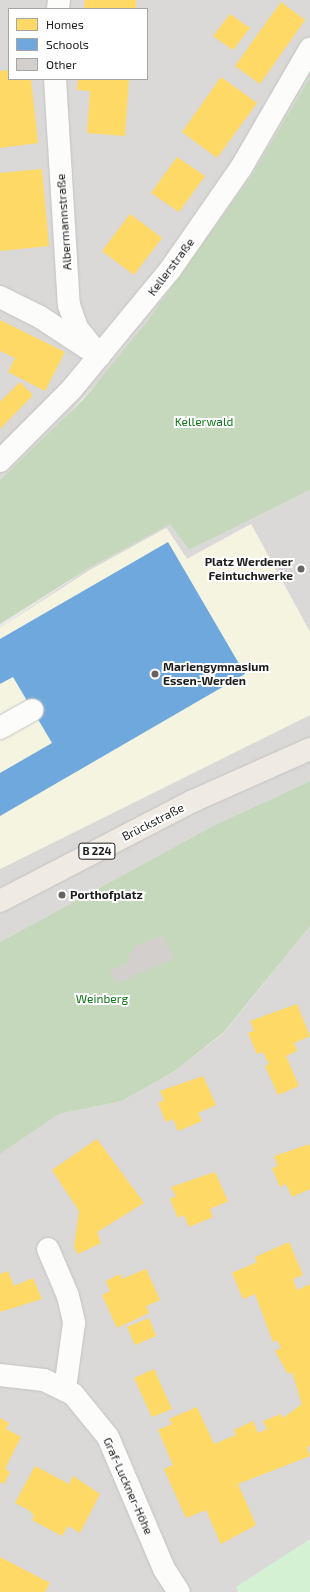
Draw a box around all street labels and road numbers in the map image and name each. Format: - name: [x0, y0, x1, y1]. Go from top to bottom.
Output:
- street label: Albermannstraße: [53, 173, 75, 271]
- street label: Kellerstraße: [145, 235, 197, 299]
- street label: Brückstraße: [120, 800, 186, 844]
- road number: B 224: [78, 842, 116, 860]
- street label: Graf-Luckner-Höhe: [100, 1435, 156, 1537]

